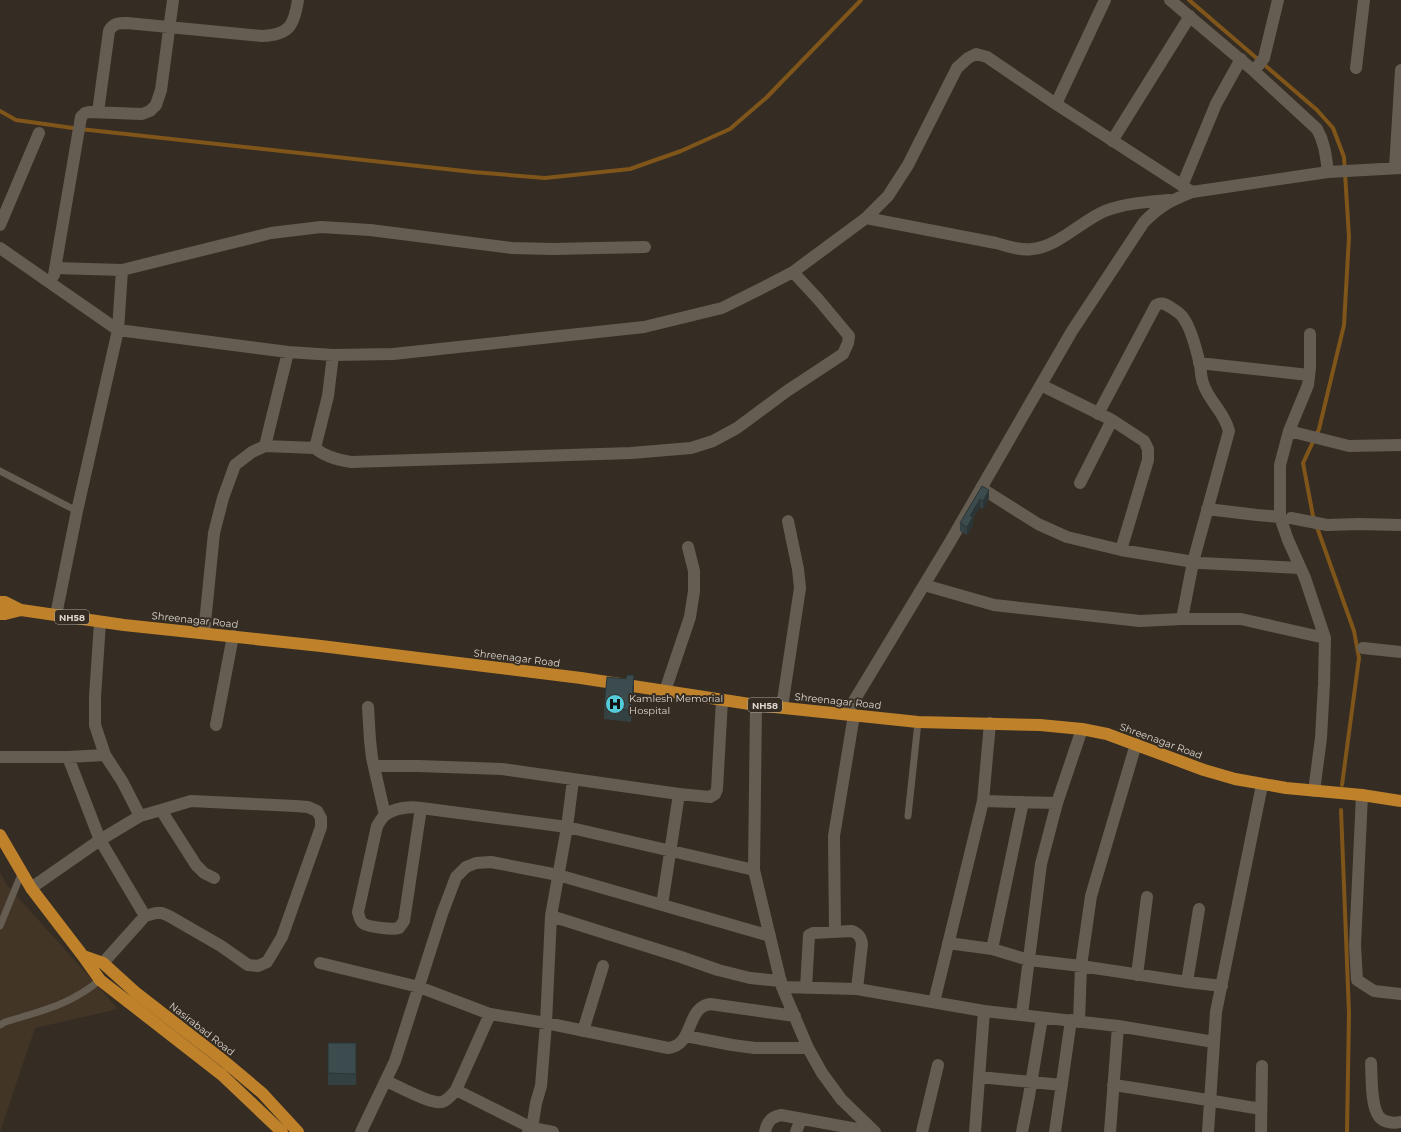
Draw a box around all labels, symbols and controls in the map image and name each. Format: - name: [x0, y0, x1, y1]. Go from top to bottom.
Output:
- street label: Shreenagar Road: [151, 609, 239, 631]
- road number: NH58: [55, 610, 89, 624]
- street label: Shreenagar Road: [473, 646, 561, 670]
- street label: Shreenagar Road: [794, 690, 882, 712]
- place label: Kamlesh Memorial Hospital: [629, 692, 723, 717]
- hospital icon: Kamlesh Memorial Hospital: [604, 693, 626, 715]
- road number: NH58: [748, 698, 782, 712]
- street label: Shreenagar Road: [1118, 720, 1204, 762]
- street label: Nasirabad Road: [167, 999, 237, 1059]

